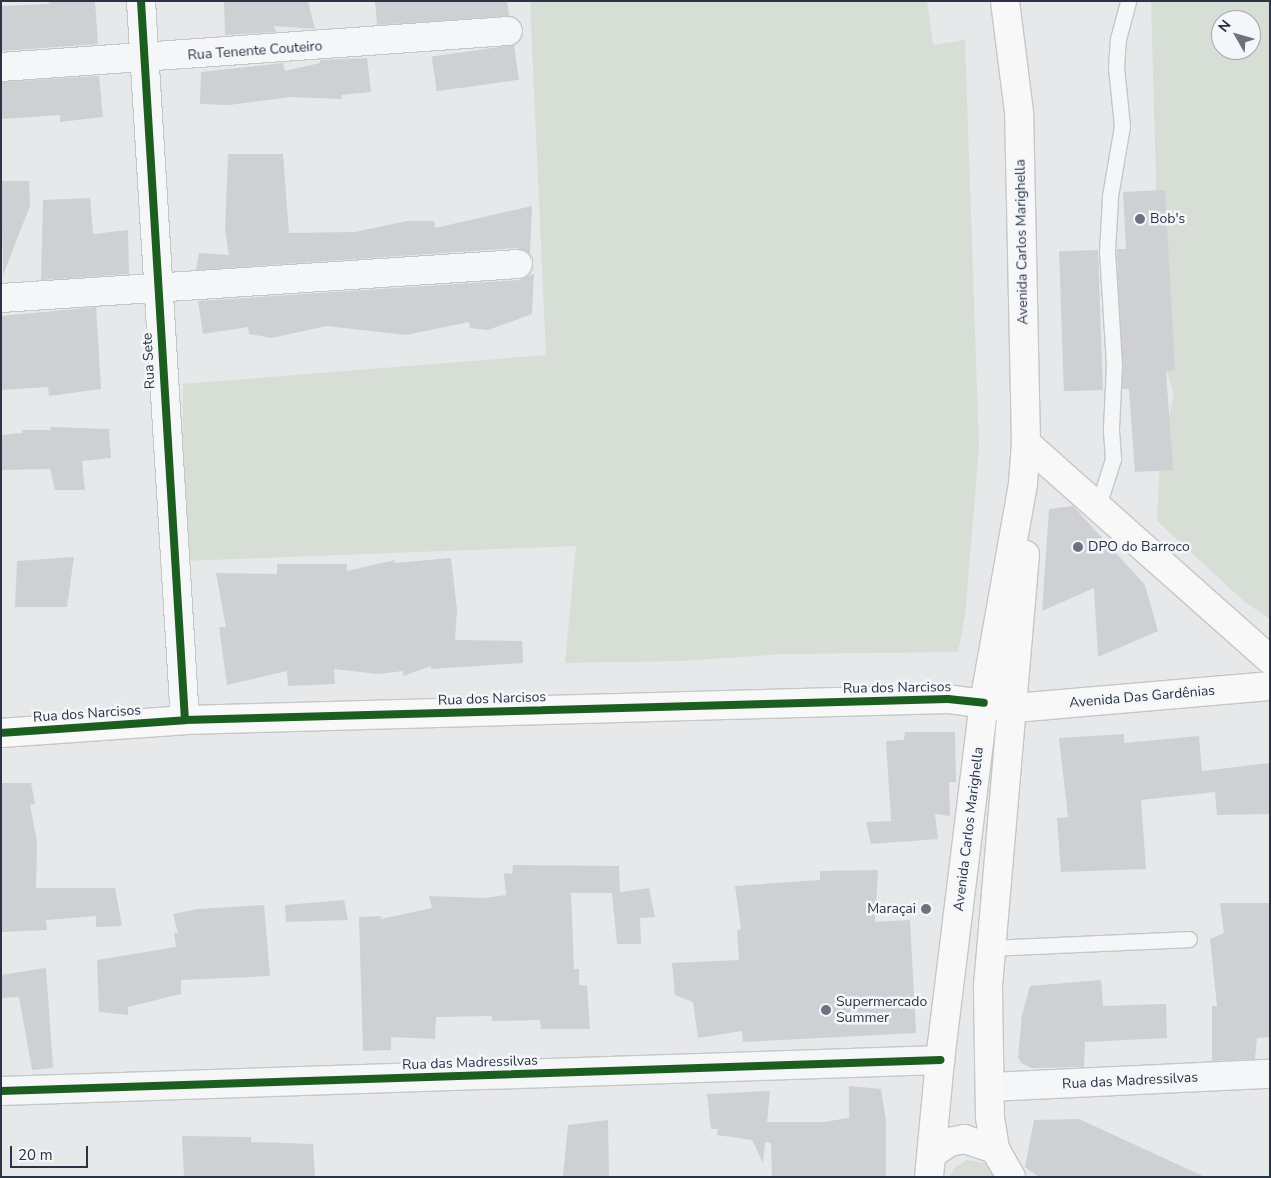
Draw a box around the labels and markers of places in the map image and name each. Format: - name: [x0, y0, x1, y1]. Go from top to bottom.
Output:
- place label: Bob's: [1150, 211, 1185, 227]
- marker: Bob's: [1134, 213, 1146, 225]
- place label: DPO do Barroco: [1088, 539, 1190, 555]
- marker: DPO do Barroco: [1072, 541, 1084, 553]
- place label: Maraçai: [867, 901, 916, 917]
- marker: Maraçai: [920, 903, 932, 915]
- place label: Supermercado Summer: [836, 994, 927, 1026]
- marker: Supermercado Summer: [820, 1004, 832, 1016]

